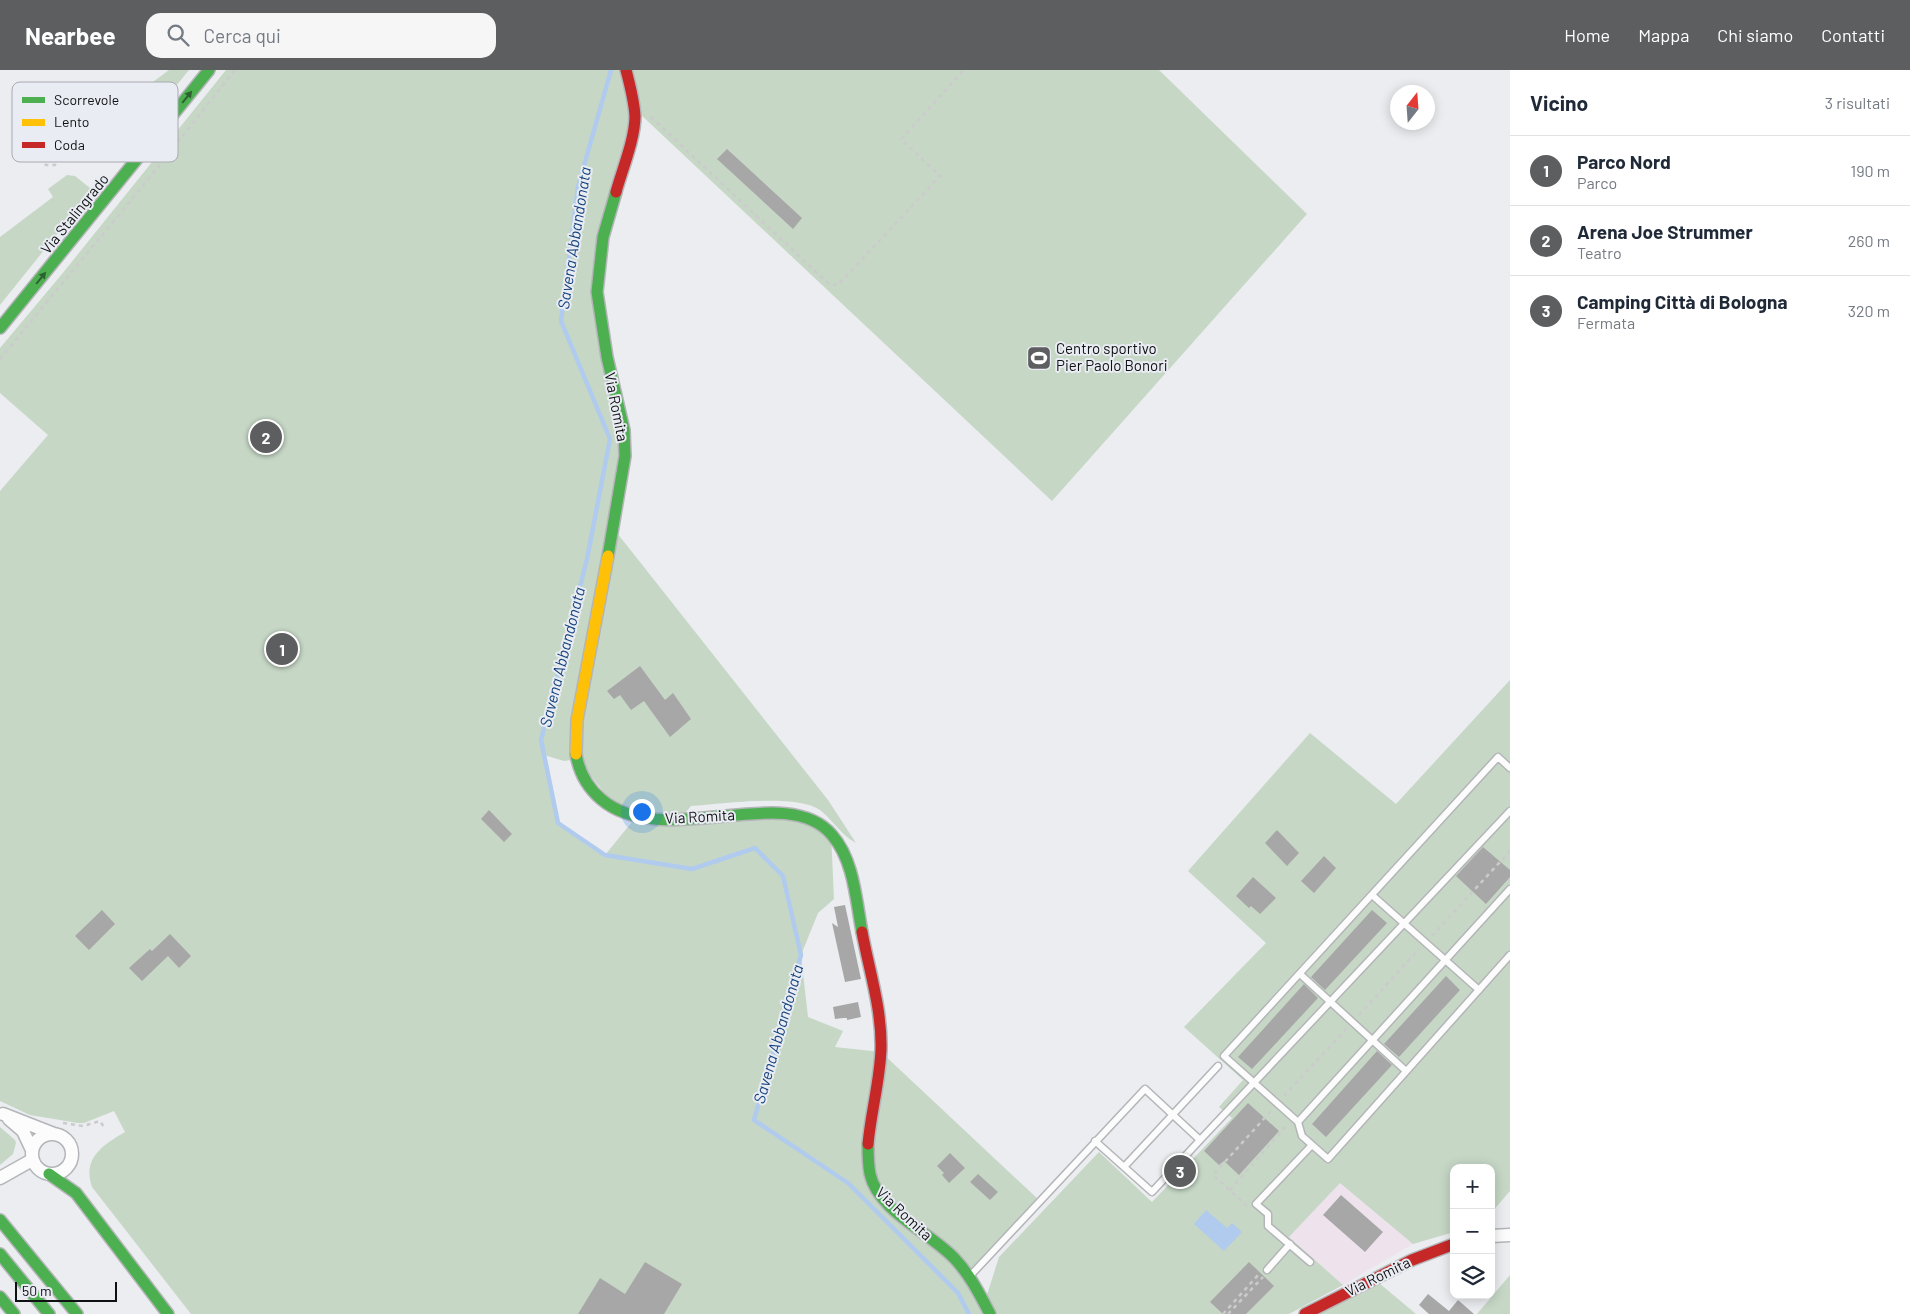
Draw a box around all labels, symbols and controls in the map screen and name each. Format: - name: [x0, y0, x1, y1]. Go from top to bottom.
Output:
- search box: [146, 13, 496, 58]
- text: Nearbee: [25, 21, 116, 50]
- icon: search: [164, 21, 192, 49]
- text: Cerca qui: [204, 24, 281, 47]
- text: Home: [1564, 24, 1610, 46]
- text: Mappa: [1638, 24, 1689, 46]
- text: Chi siamo: [1717, 24, 1793, 46]
- text: Contatti: [1821, 24, 1885, 46]
- legend: [12, 82, 178, 162]
- north arrow: [1390, 85, 1435, 130]
- text: Vicino: [1530, 90, 1588, 115]
- text: Scorrevole: [54, 91, 119, 108]
- one-way arrow: [182, 91, 193, 104]
- text: 3 risultati: [1825, 93, 1890, 112]
- text: Lento: [54, 113, 89, 130]
- text: Coda: [54, 136, 85, 153]
- text: Parco Nord: [1577, 150, 1671, 173]
- text: 1: [1543, 161, 1549, 180]
- text: 190 m: [1851, 161, 1890, 180]
- water label: Savena Abbandonata: [553, 165, 594, 310]
- street label: Via Stalingrado: [36, 170, 112, 257]
- text: Parco: [1577, 173, 1617, 192]
- text: Arena Joe Strummer: [1577, 220, 1753, 243]
- text: 2: [1542, 231, 1550, 250]
- text: 260 m: [1848, 231, 1890, 250]
- text: Teatro: [1577, 243, 1622, 262]
- one-way arrow: [36, 272, 47, 285]
- text: Camping Città di Bologna: [1577, 290, 1787, 313]
- text: 3: [1542, 301, 1550, 320]
- text: 320 m: [1848, 301, 1890, 320]
- text: Fermata: [1577, 313, 1635, 332]
- place label: Centro sportivo Pier Paolo Bonori: [1056, 339, 1167, 374]
- sports icon: Centro sportivo Pier Paolo Bonori: [1026, 345, 1052, 371]
- street label: Via Romita: [601, 371, 632, 443]
- pin: 2: [250, 418, 282, 456]
- water label: Savena Abbandonata: [535, 585, 588, 729]
- pin: 1: [266, 630, 298, 668]
- your location: [629, 799, 655, 825]
- street label: Via Romita: [665, 805, 735, 827]
- water label: Savena Abbandonata: [749, 962, 806, 1106]
- pin: 3: [1164, 1152, 1196, 1190]
- map controls: [1450, 1164, 1495, 1299]
- button: +: [1450, 1164, 1495, 1209]
- street label: Via Romita: [873, 1183, 936, 1244]
- button: −: [1450, 1209, 1495, 1254]
- street label: Via Romita: [1342, 1253, 1413, 1300]
- button: layers: [1450, 1254, 1495, 1299]
- scale bar: [15, 1279, 118, 1302]
- text: 50 m: [22, 1282, 51, 1299]

